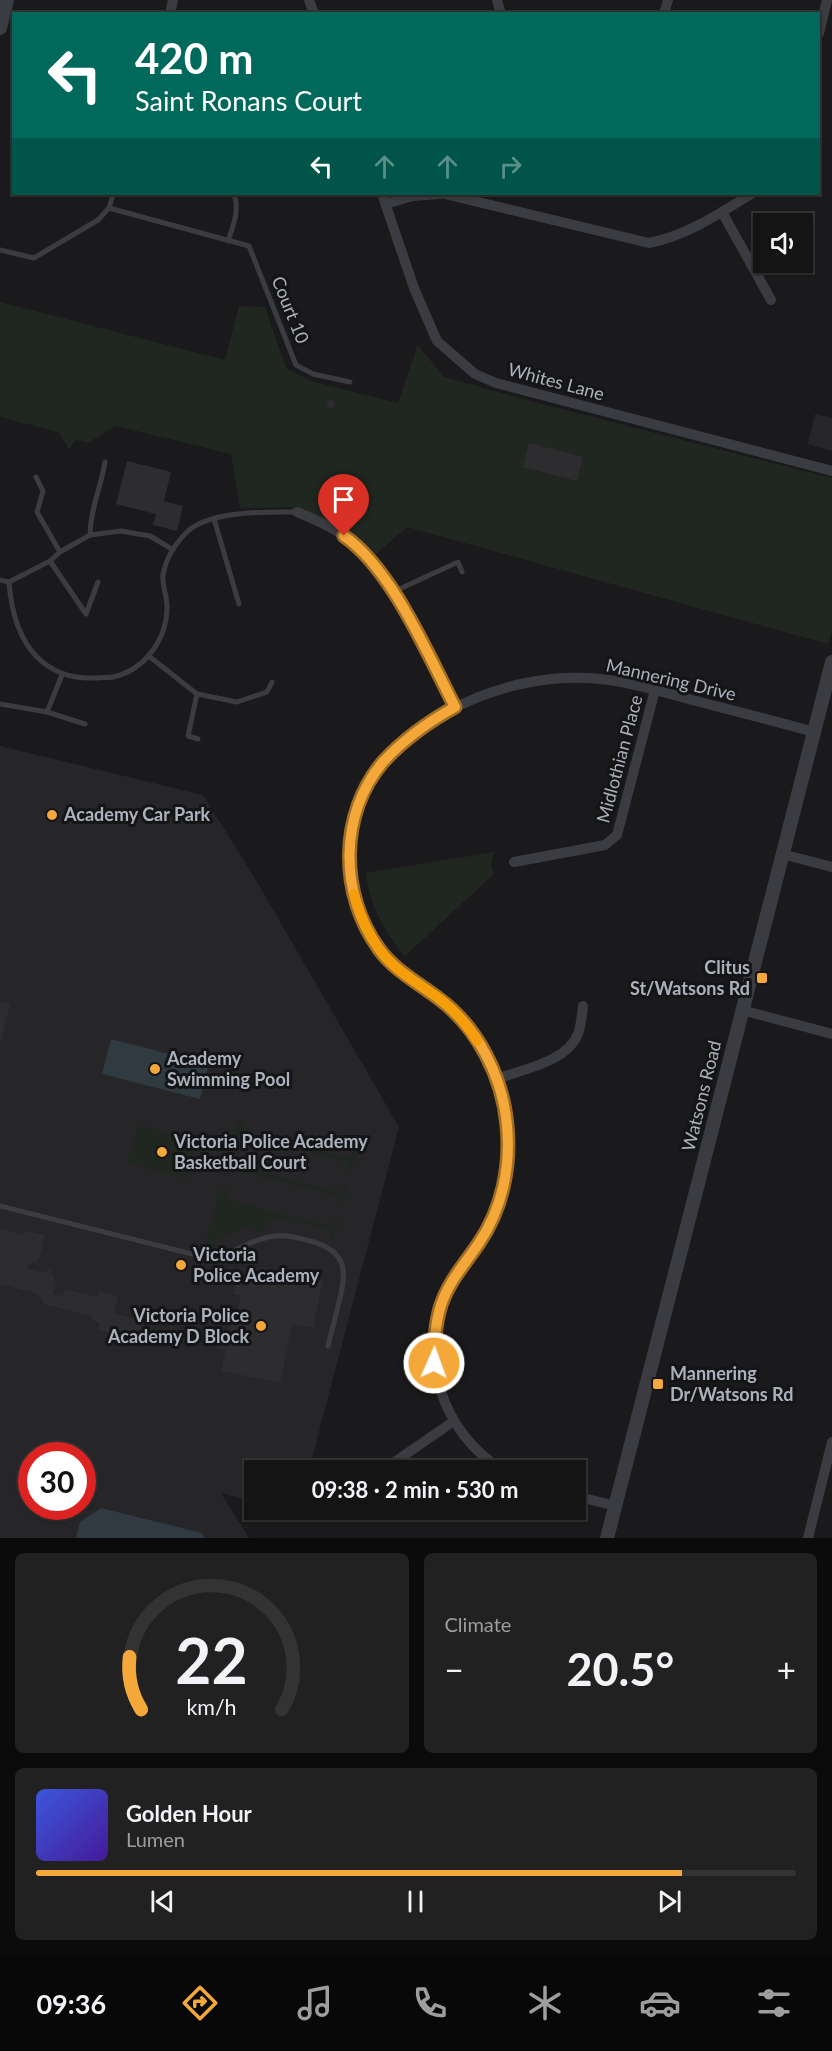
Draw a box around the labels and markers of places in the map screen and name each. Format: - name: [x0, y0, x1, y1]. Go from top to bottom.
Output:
- pin: [318, 474, 369, 536]
- place label: Academy Car Park: [63, 803, 211, 825]
- marker: Academy Car Park: [45, 808, 59, 822]
- place label: Clitus St/Watsons Rd: [630, 956, 750, 999]
- marker: Clitus St/Watsons Rd: [755, 971, 769, 985]
- place label: Academy Swimming Pool: [166, 1047, 290, 1090]
- marker: Academy Swimming Pool: [148, 1062, 162, 1076]
- place label: Victoria Police Academy Basketball Court: [173, 1130, 368, 1173]
- marker: Victoria Police Academy Basketball Court: [155, 1145, 169, 1159]
- place label: Victoria Police Academy: [192, 1243, 320, 1286]
- marker: Victoria Police Academy: [174, 1258, 188, 1272]
- place label: Victoria Police Academy D Block: [107, 1304, 249, 1347]
- marker: Victoria Police Academy D Block: [254, 1319, 268, 1333]
- place label: Mannering Dr/Watsons Rd: [670, 1362, 793, 1405]
- marker: Mannering Dr/Watsons Rd: [651, 1377, 665, 1391]

